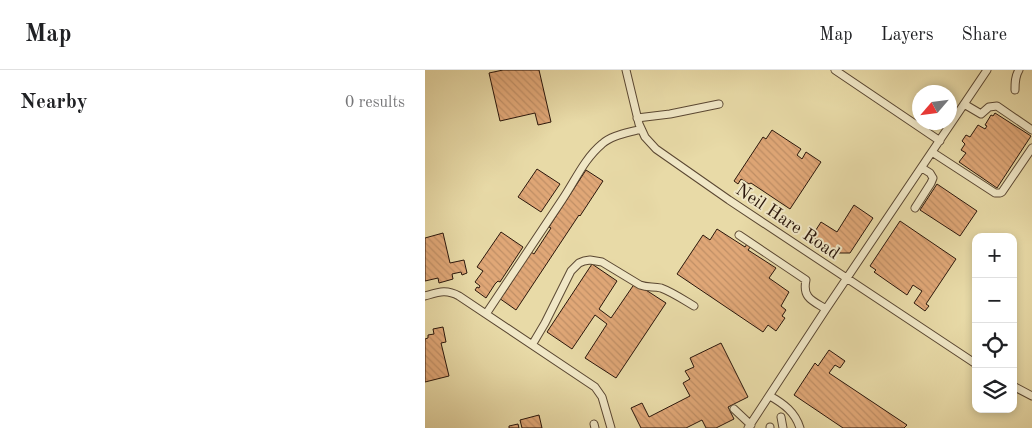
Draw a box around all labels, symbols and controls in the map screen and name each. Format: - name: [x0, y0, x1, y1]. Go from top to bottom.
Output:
- text: Map: [25, 23, 72, 47]
- text: Map: [819, 26, 853, 44]
- text: Layers: [881, 26, 933, 44]
- text: Share: [961, 26, 1007, 44]
- north arrow: [912, 85, 957, 130]
- text: Nearby: [20, 92, 88, 113]
- text: 0 results: [345, 95, 405, 111]
- street label: Neil Hare Road: [732, 181, 843, 263]
- map controls: [972, 233, 1017, 413]
- button: +: [972, 233, 1017, 278]
- button: −: [972, 278, 1017, 323]
- button: locate: [972, 323, 1017, 368]
- button: layers: [972, 368, 1017, 413]

